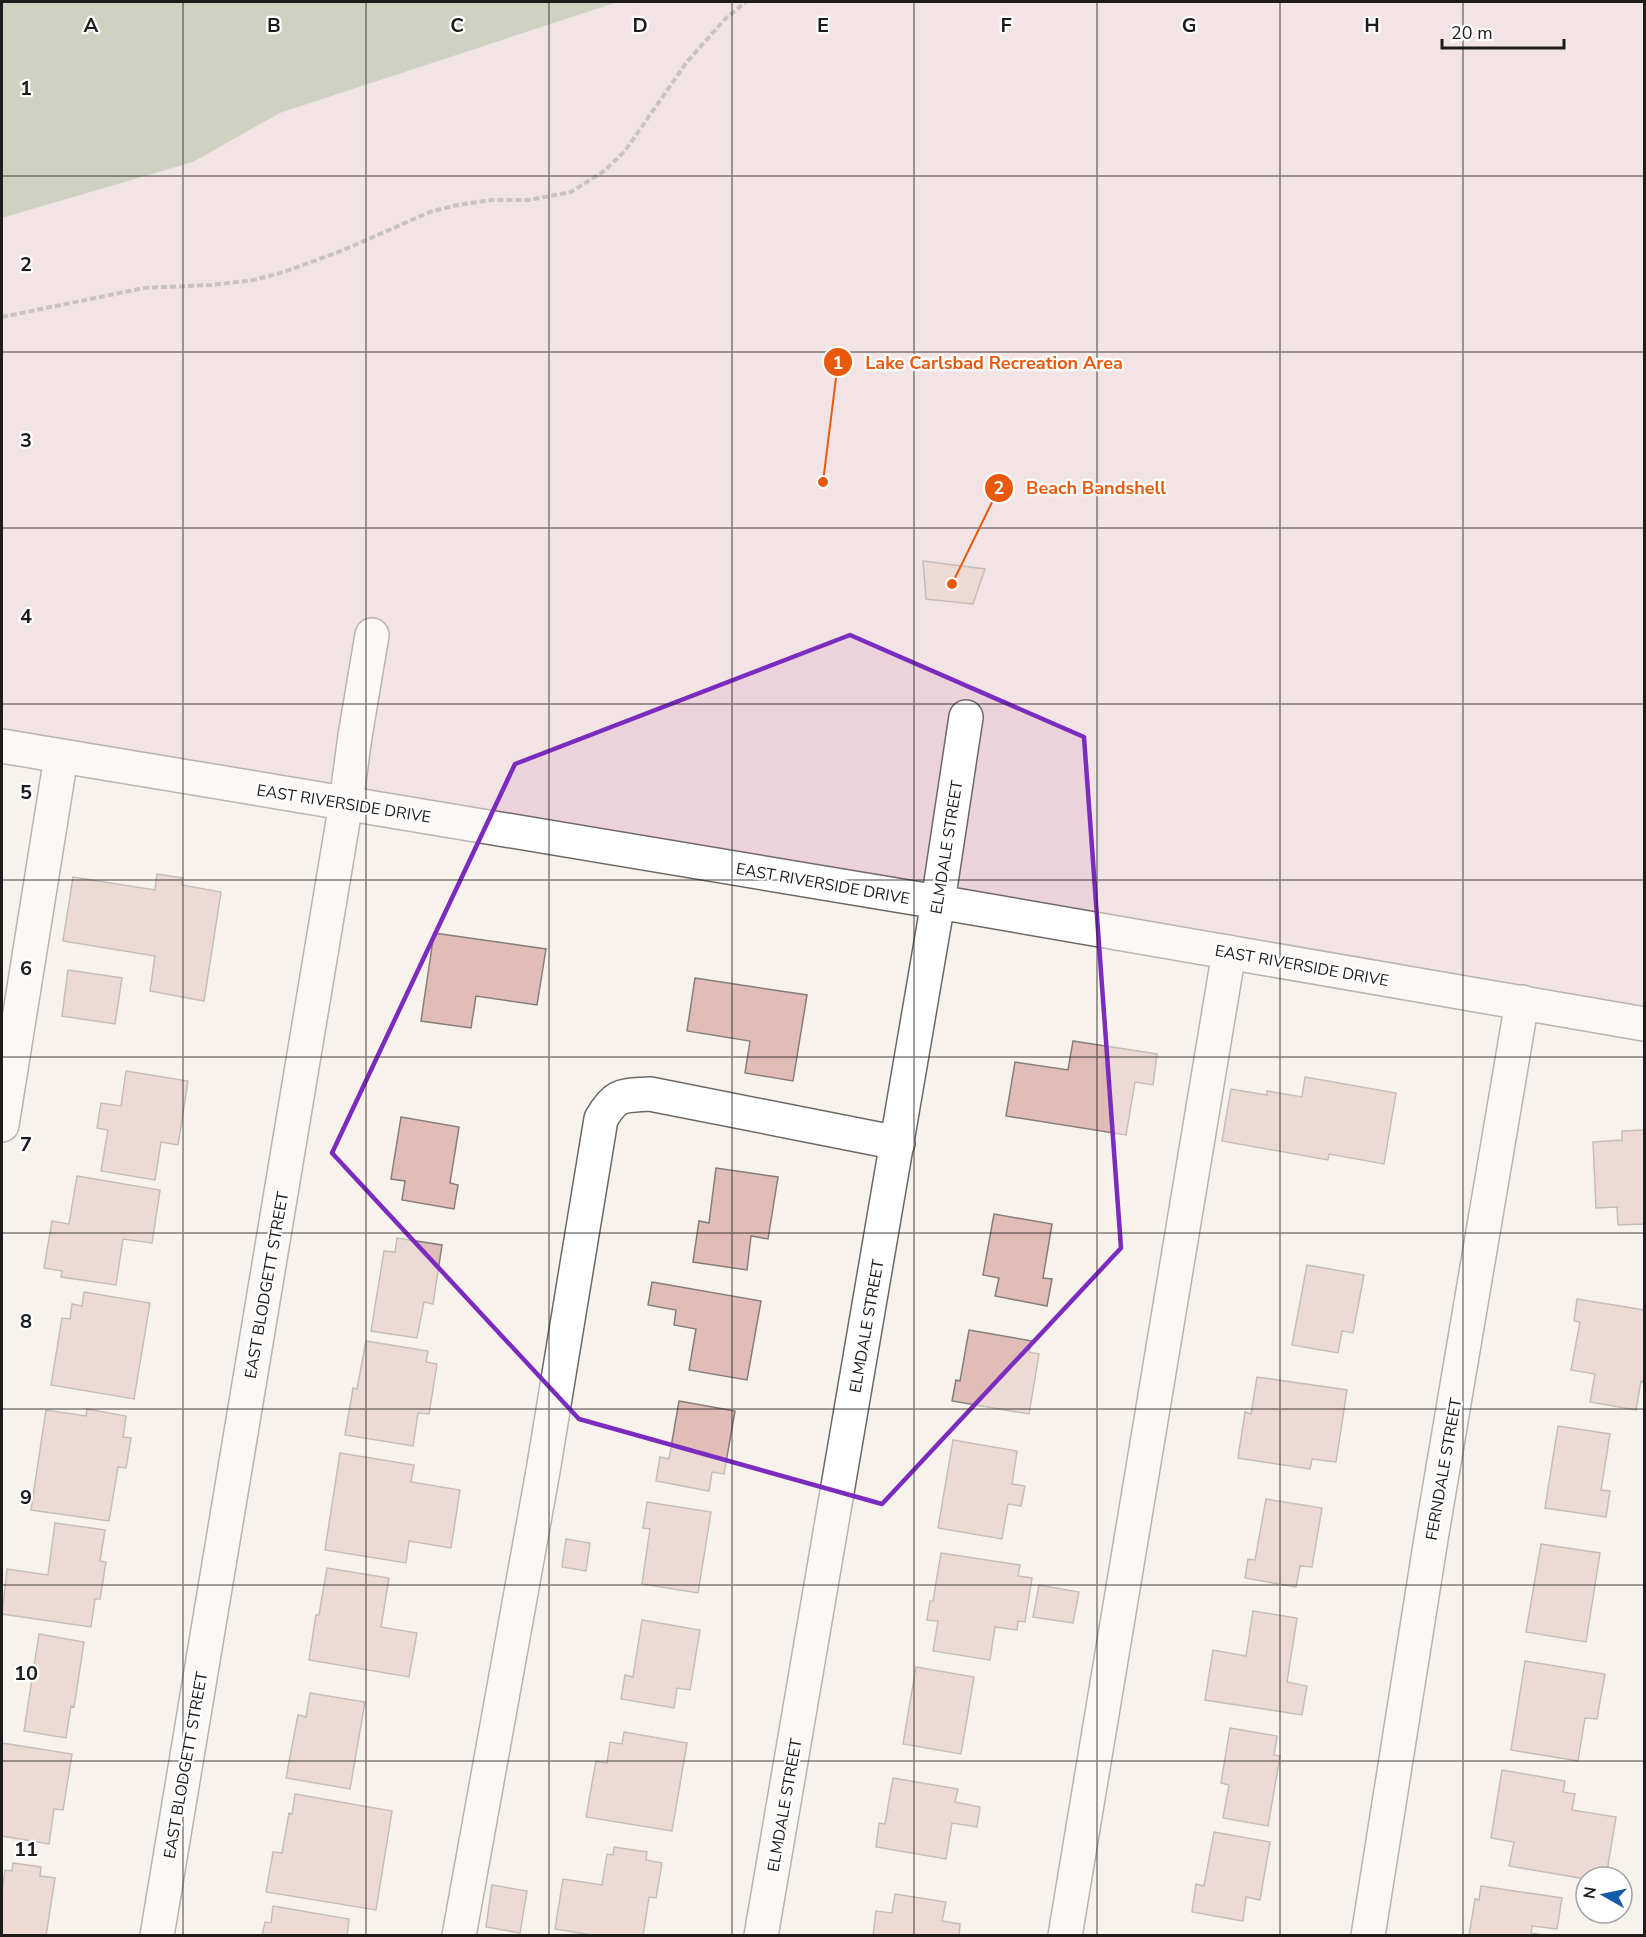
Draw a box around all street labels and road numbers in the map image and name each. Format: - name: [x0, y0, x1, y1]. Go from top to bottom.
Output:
- street label: ELMDALE STREET: [926, 778, 968, 916]
- street label: EAST RIVERSIDE DRIVE: [255, 779, 433, 829]
- street label: EAST RIVERSIDE DRIVE: [734, 858, 911, 910]
- street label: EAST RIVERSIDE DRIVE: [1213, 940, 1390, 992]
- street label: EAST BLODGETT STREET: [240, 1190, 294, 1380]
- street label: ELMDALE STREET: [844, 1257, 890, 1395]
- street label: FERNDALE STREET: [1421, 1396, 1467, 1542]
- street label: EAST BLODGETT STREET: [159, 1670, 213, 1860]
- street label: ELMDALE STREET: [762, 1736, 808, 1874]

